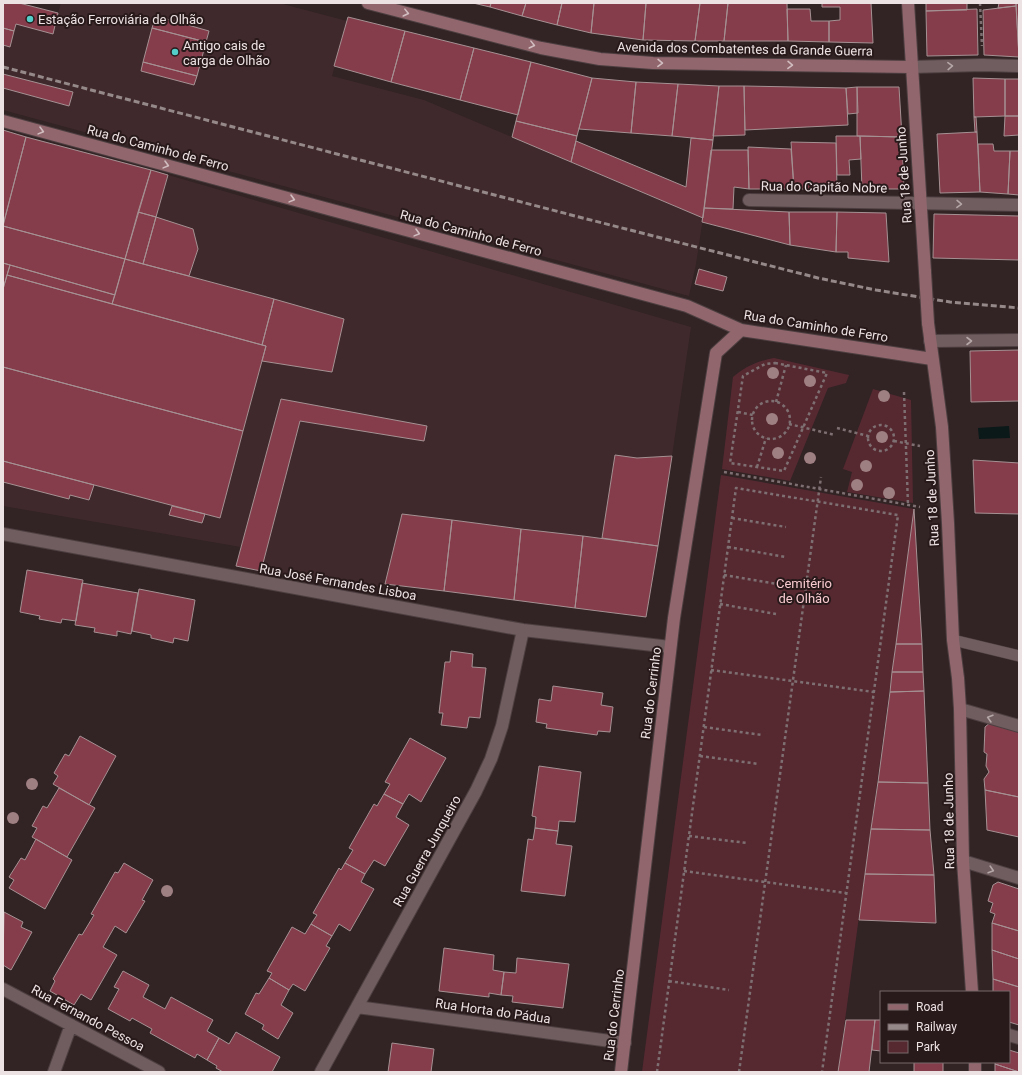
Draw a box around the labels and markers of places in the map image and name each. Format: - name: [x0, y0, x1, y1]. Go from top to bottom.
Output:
- place label: Estação Ferroviária de Olhão: [38, 12, 203, 27]
- marker: Estação Ferroviária de Olhão: [25, 14, 35, 24]
- place label: Antigo cais de carga de Olhão: [183, 38, 270, 68]
- marker: Antigo cais de carga de Olhão: [170, 47, 180, 57]

